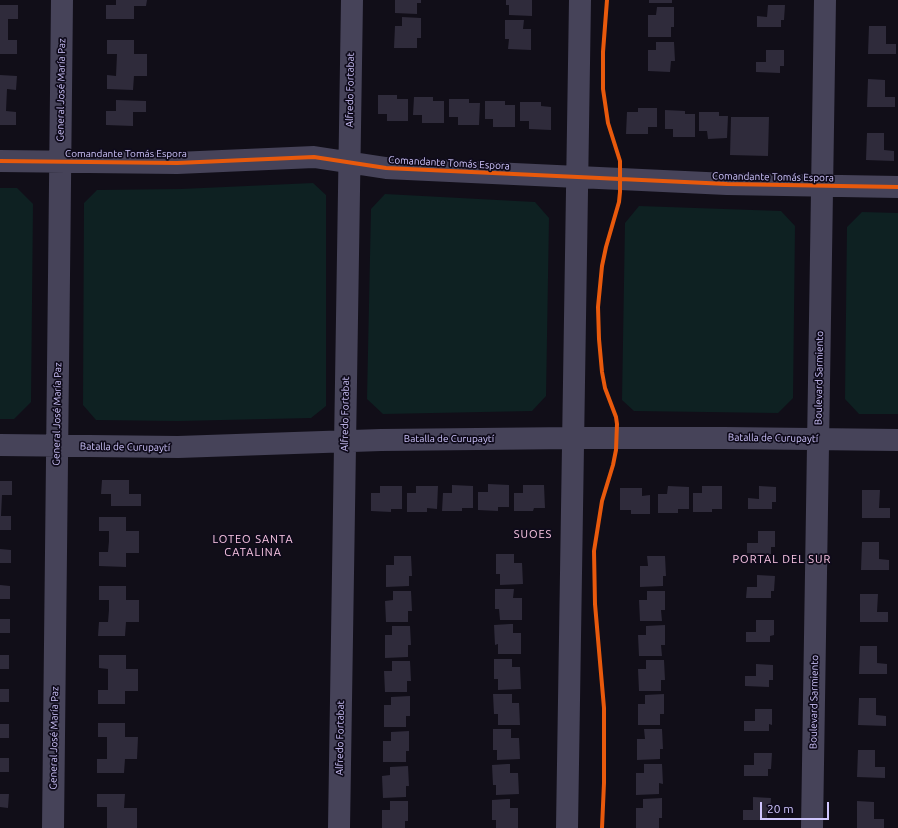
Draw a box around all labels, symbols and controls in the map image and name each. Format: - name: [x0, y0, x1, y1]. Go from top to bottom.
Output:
- street label: General José María Paz: [54, 38, 68, 142]
- street label: Alfredo Fortabat: [343, 52, 357, 128]
- street label: Comandante Tomás Espora: [65, 148, 187, 160]
- street label: Comandante Tomás Espora: [388, 154, 510, 172]
- street label: Comandante Tomás Espora: [712, 170, 834, 184]
- street label: Boulevard Sarmiento: [812, 331, 826, 425]
- street label: General José María Paz: [50, 362, 64, 466]
- street label: Alfredo Fortabat: [338, 376, 352, 452]
- street label: Batalla de Curupaytí: [728, 431, 818, 445]
- street label: Batalla de Curupaytí: [404, 433, 494, 445]
- street label: Batalla de Curupaytí: [80, 440, 170, 454]
- district label: SUOES: [514, 527, 552, 541]
- district label: LOTEO SANTA CATALINA: [212, 532, 294, 558]
- district label: PORTAL DEL SUR: [733, 552, 831, 566]
- street label: Boulevard Sarmiento: [807, 655, 821, 749]
- street label: General José María Paz: [47, 686, 61, 790]
- street label: Alfredo Fortabat: [333, 700, 347, 776]
- scale bar: [762, 794, 831, 820]
- text: 20 m: [767, 802, 794, 815]

